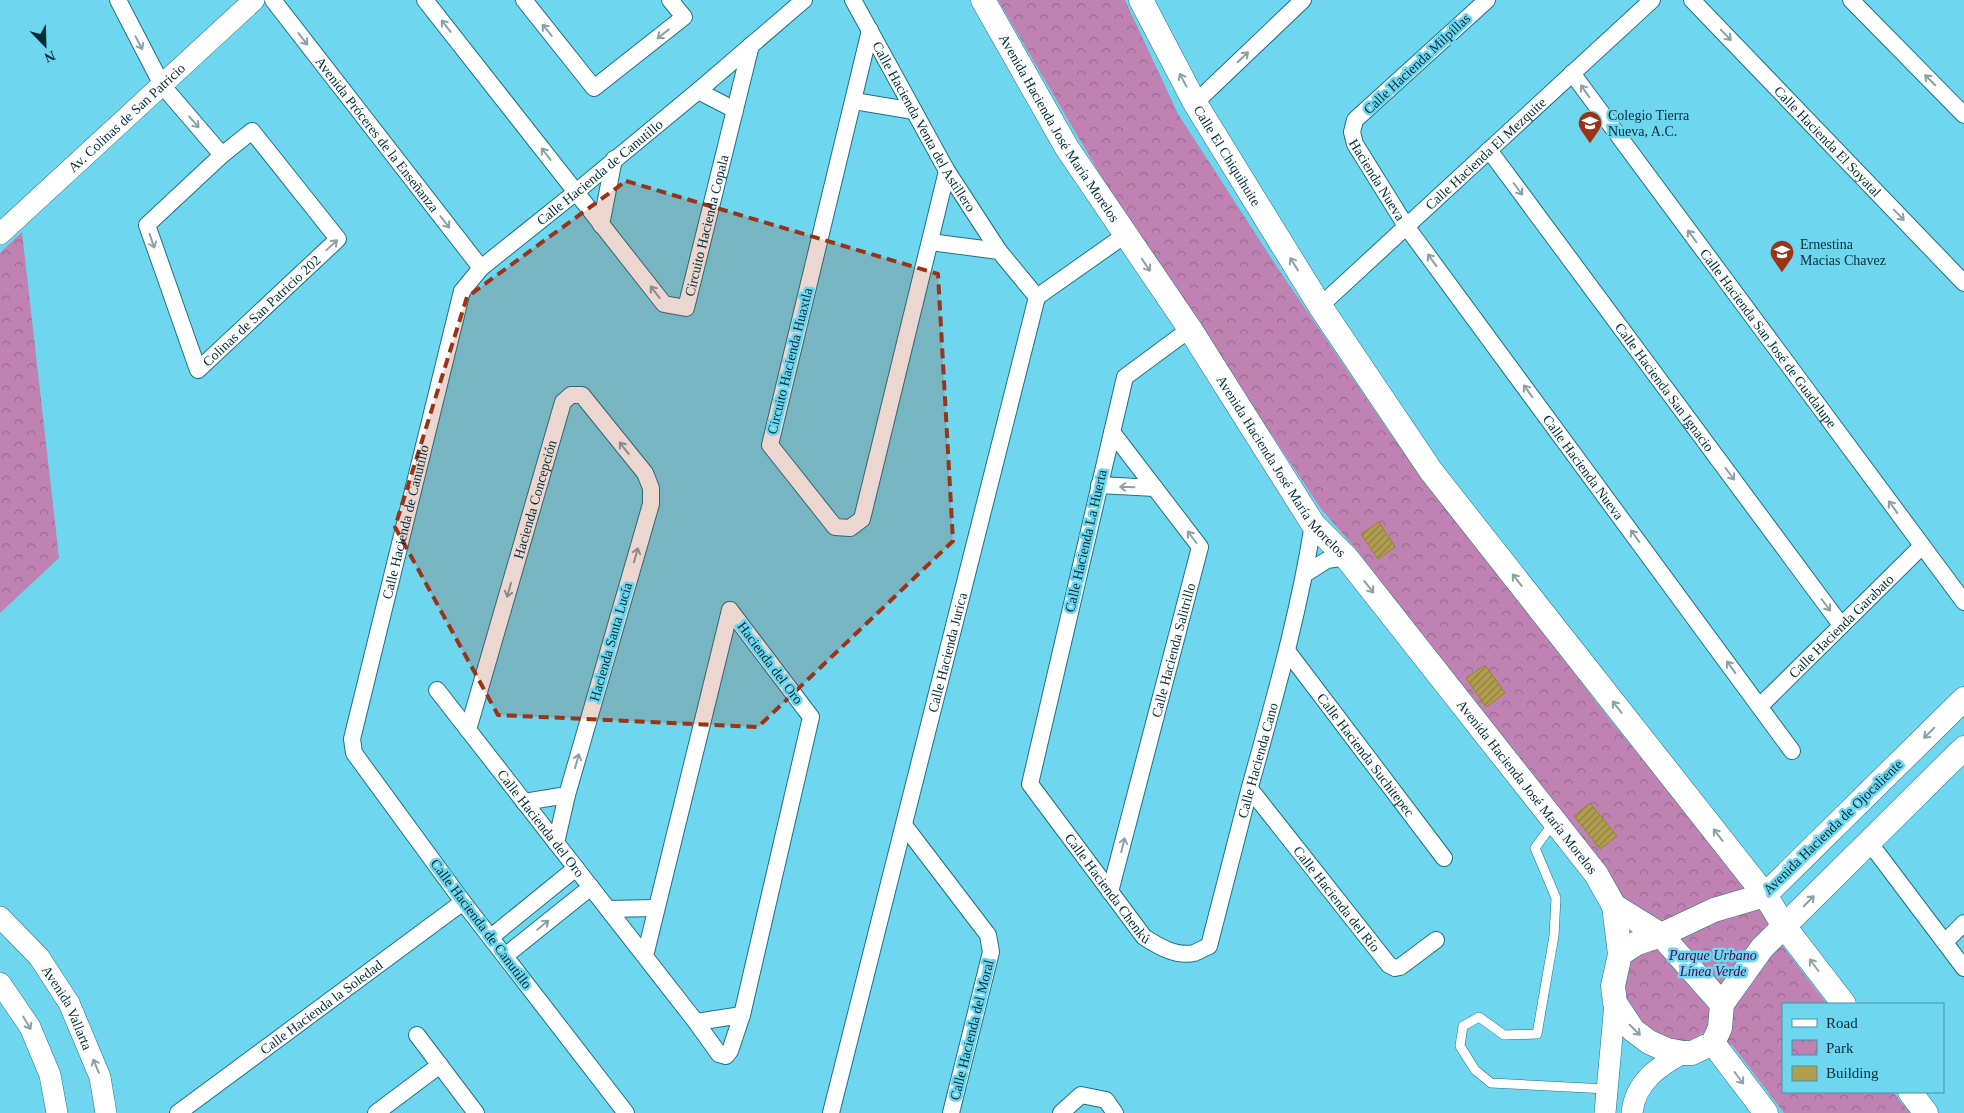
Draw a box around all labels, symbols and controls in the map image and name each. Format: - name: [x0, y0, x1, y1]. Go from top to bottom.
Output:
- street label: Calle Hacienda Milpillas: [1361, 11, 1473, 117]
- north arrow: [20, 20, 70, 70]
- one-way arrow: [440, 20, 451, 33]
- one-way arrow: [542, 23, 553, 36]
- one-way arrow: [657, 28, 670, 39]
- one-way arrow: [1720, 29, 1732, 41]
- street label: Avenida Hacienda José María Morelos: [996, 31, 1122, 225]
- one-way arrow: [297, 32, 308, 45]
- one-way arrow: [134, 35, 144, 50]
- street label: Calle Hacienda Venta del Astillero: [870, 39, 979, 214]
- text: N: [42, 48, 57, 65]
- one-way arrow: [1237, 51, 1250, 63]
- street label: Avenida Próceres de la Enseñanza: [312, 54, 442, 215]
- street label: Av. Colinas de San Patricio: [65, 60, 188, 175]
- one-way arrow: [1178, 74, 1188, 88]
- one-way arrow: [1924, 74, 1936, 86]
- street label: Calle Hacienda El Soyatal: [1771, 83, 1884, 200]
- one-way arrow: [1580, 84, 1590, 98]
- street label: Calle Hacienda El Mezquite: [1422, 94, 1549, 213]
- street label: Calle El Chiquihuite: [1191, 103, 1264, 208]
- place label: Colegio Tierra Nueva, A.C.: [1608, 108, 1690, 139]
- school or university icon: Colegio Tierra Nueva, A.C.: [1577, 110, 1603, 144]
- one-way arrow: [188, 115, 199, 128]
- street label: Calle Hacienda de Canutillo: [534, 116, 665, 228]
- street label: Hacienda Nueva: [1346, 136, 1408, 224]
- one-way arrow: [540, 148, 551, 161]
- street label: Circuito Hacienda Copala: [682, 152, 731, 298]
- one-way arrow: [1513, 182, 1524, 195]
- one-way arrow: [1893, 209, 1905, 222]
- one-way arrow: [440, 215, 451, 228]
- one-way arrow: [1687, 229, 1697, 243]
- one-way arrow: [148, 233, 158, 249]
- place label: Ernestina Macias Chavez: [1800, 237, 1886, 268]
- one-way arrow: [326, 239, 338, 251]
- school or university icon: Ernestina Macias Chavez: [1769, 239, 1795, 273]
- street label: Calle Hacienda San José de Guadalupe: [1697, 246, 1840, 431]
- street label: Colinas de San Patricio 202: [199, 252, 323, 369]
- one-way arrow: [1426, 254, 1437, 267]
- one-way arrow: [1141, 258, 1151, 272]
- one-way arrow: [1289, 258, 1299, 272]
- one-way arrow: [650, 286, 661, 299]
- street label: Circuito Hacienda Huaxtla: [765, 286, 816, 436]
- street label: Calle Hacienda San Ignacio: [1612, 320, 1717, 454]
- street label: Avenida Hacienda José María Morelos: [1214, 373, 1349, 560]
- one-way arrow: [1523, 384, 1533, 398]
- street label: Calle Hacienda Nueva: [1540, 412, 1627, 523]
- street label: Hacienda Concepción: [510, 438, 559, 561]
- one-way arrow: [619, 442, 630, 455]
- street label: Calle Hacienda de Canutillo: [379, 443, 431, 600]
- one-way arrow: [1724, 467, 1735, 480]
- street label: Calle Hacienda La Huerta: [1062, 468, 1110, 614]
- one-way arrow: [1119, 482, 1135, 491]
- one-way arrow: [1887, 501, 1898, 514]
- one-way arrow: [1630, 529, 1640, 543]
- one-way arrow: [1187, 531, 1198, 544]
- one-way arrow: [632, 547, 642, 563]
- street label: Calle Hacienda Garabato: [1786, 571, 1896, 681]
- one-way arrow: [1511, 573, 1522, 586]
- street label: Hacienda Santa Lucía: [587, 580, 635, 703]
- one-way arrow: [1364, 580, 1375, 593]
- one-way arrow: [503, 581, 513, 597]
- street label: Calle Hacienda Salitrillo: [1148, 581, 1198, 719]
- street label: Calle Hacienda Jurica: [925, 590, 970, 714]
- one-way arrow: [1821, 598, 1831, 612]
- street label: Hacienda del Oro: [734, 619, 806, 707]
- one-way arrow: [1726, 660, 1736, 674]
- street label: Calle Hacienda Suchitepec: [1314, 690, 1417, 820]
- street label: Avenida Hacienda José María Morelos: [1454, 697, 1601, 877]
- street label: Calle Hacienda Cano: [1235, 701, 1280, 820]
- one-way arrow: [1612, 701, 1623, 714]
- one-way arrow: [1923, 727, 1936, 739]
- one-way arrow: [572, 754, 582, 770]
- street label: Avenida Hacienda de Ojocaliente: [1760, 756, 1906, 898]
- street label: Calle Hacienda del Oro: [494, 767, 587, 880]
- one-way arrow: [1712, 829, 1723, 842]
- street label: Calle Hacienda Chenkú: [1062, 831, 1153, 946]
- one-way arrow: [1118, 837, 1128, 853]
- street label: Calle Hacienda del Río: [1291, 843, 1383, 955]
- street label: Calle Hacienda de Canutillo: [427, 856, 535, 992]
- one-way arrow: [1803, 895, 1816, 907]
- one-way arrow: [536, 920, 549, 931]
- park label: Parque Urbano Línea Verde: [1668, 948, 1757, 979]
- street label: Calle Hacienda la Soledad: [257, 957, 385, 1057]
- street label: Calle Hacienda del Moral: [947, 958, 997, 1102]
- one-way arrow: [1809, 959, 1820, 972]
- street label: Avenida Vallarta: [39, 963, 95, 1053]
- legend: [1782, 1003, 1944, 1093]
- text: Road: [1826, 1015, 1858, 1031]
- one-way arrow: [23, 1016, 33, 1030]
- one-way arrow: [1629, 1024, 1641, 1036]
- text: Park: [1826, 1040, 1854, 1056]
- one-way arrow: [90, 1059, 100, 1074]
- text: Building: [1826, 1065, 1879, 1081]
- one-way arrow: [1734, 1071, 1745, 1084]

